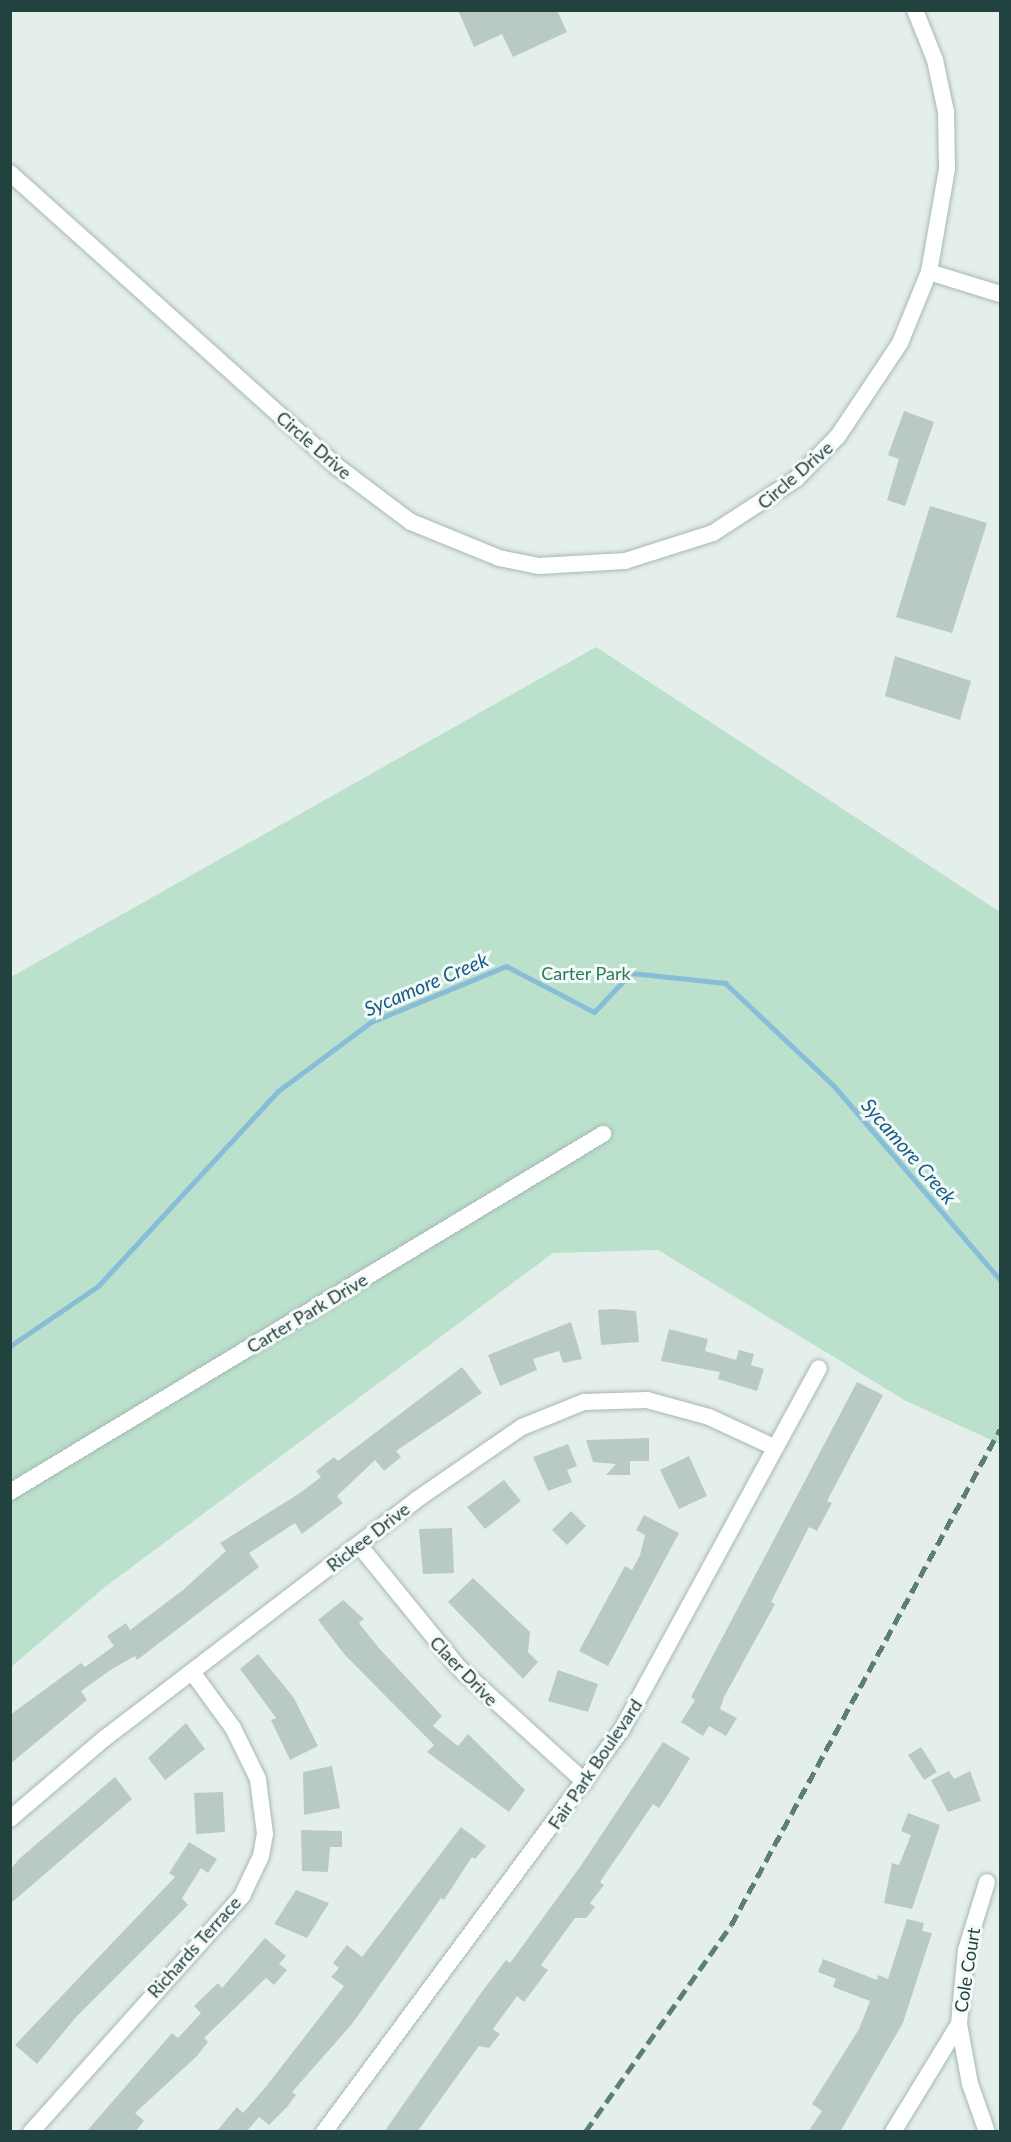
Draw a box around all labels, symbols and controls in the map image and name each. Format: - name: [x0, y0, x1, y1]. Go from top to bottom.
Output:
- street label: Circle Drive: [272, 407, 356, 483]
- street label: Circle Drive: [753, 437, 837, 513]
- water label: Sycamore Creek: [360, 947, 492, 1021]
- park label: Carter Park: [541, 962, 631, 984]
- water label: Sycamore Creek: [857, 1093, 961, 1209]
- street label: Carter Park Drive: [243, 1268, 371, 1358]
- street label: Rickee Drive: [322, 1498, 414, 1576]
- street label: Claer Drive: [425, 1632, 503, 1710]
- street label: Fair Park Boulevard: [543, 1695, 647, 1833]
- street label: Richards Terrace: [143, 1892, 245, 2002]
- street label: Cole Court: [950, 1926, 984, 2014]

